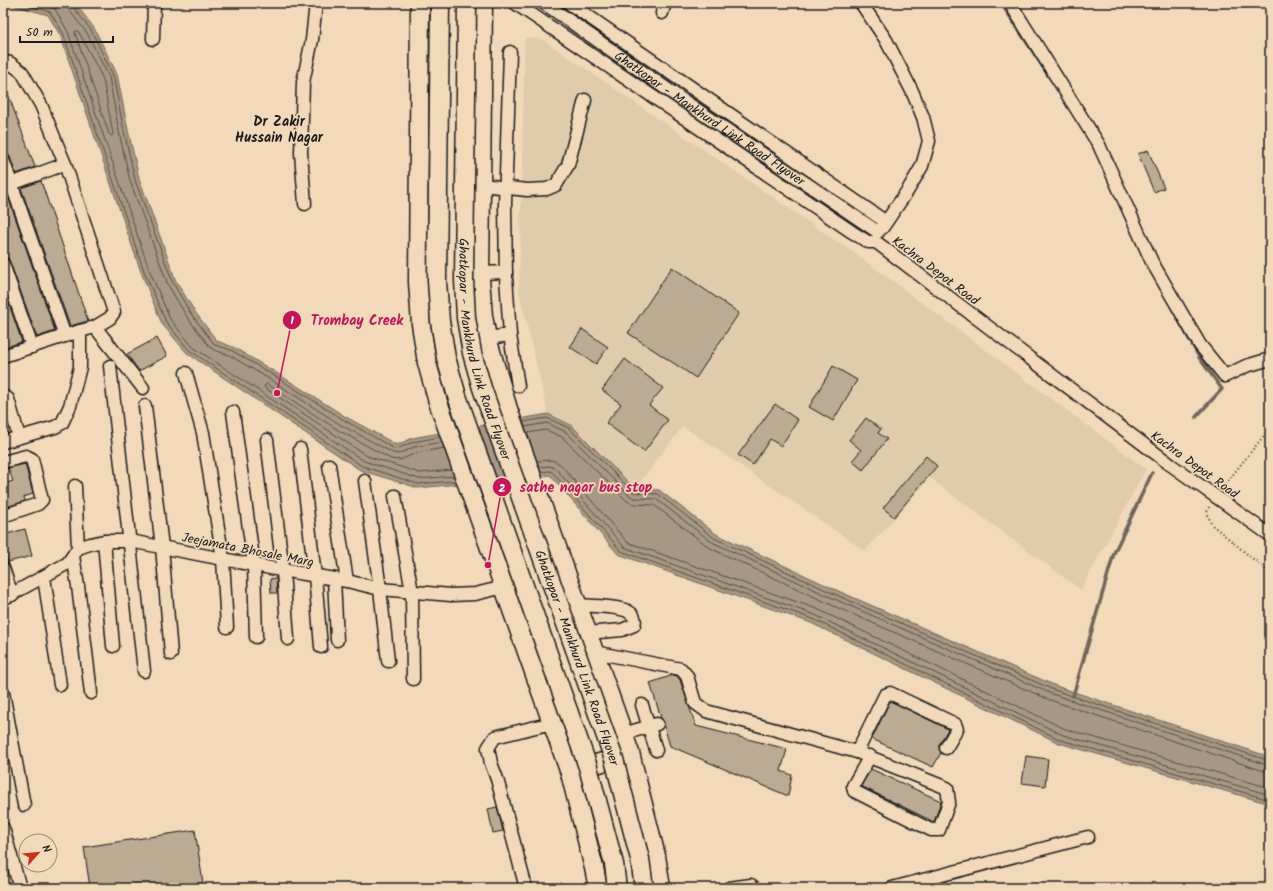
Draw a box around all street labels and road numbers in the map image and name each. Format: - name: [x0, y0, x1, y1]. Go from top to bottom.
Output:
- street label: Ghatkopar - Mankhurd Link Road Flyover: [609, 46, 810, 192]
- street label: Kachra Depot Road: [887, 231, 984, 311]
- street label: Ghatkopar - Mankhurd Link Road Flyover: [452, 238, 516, 464]
- street label: Kachra Depot Road: [1146, 426, 1243, 505]
- street label: Jeejamata Bhosale Marg: [180, 527, 315, 574]
- street label: Ghatkopar - Mankhurd Link Road Flyover: [528, 547, 624, 768]

